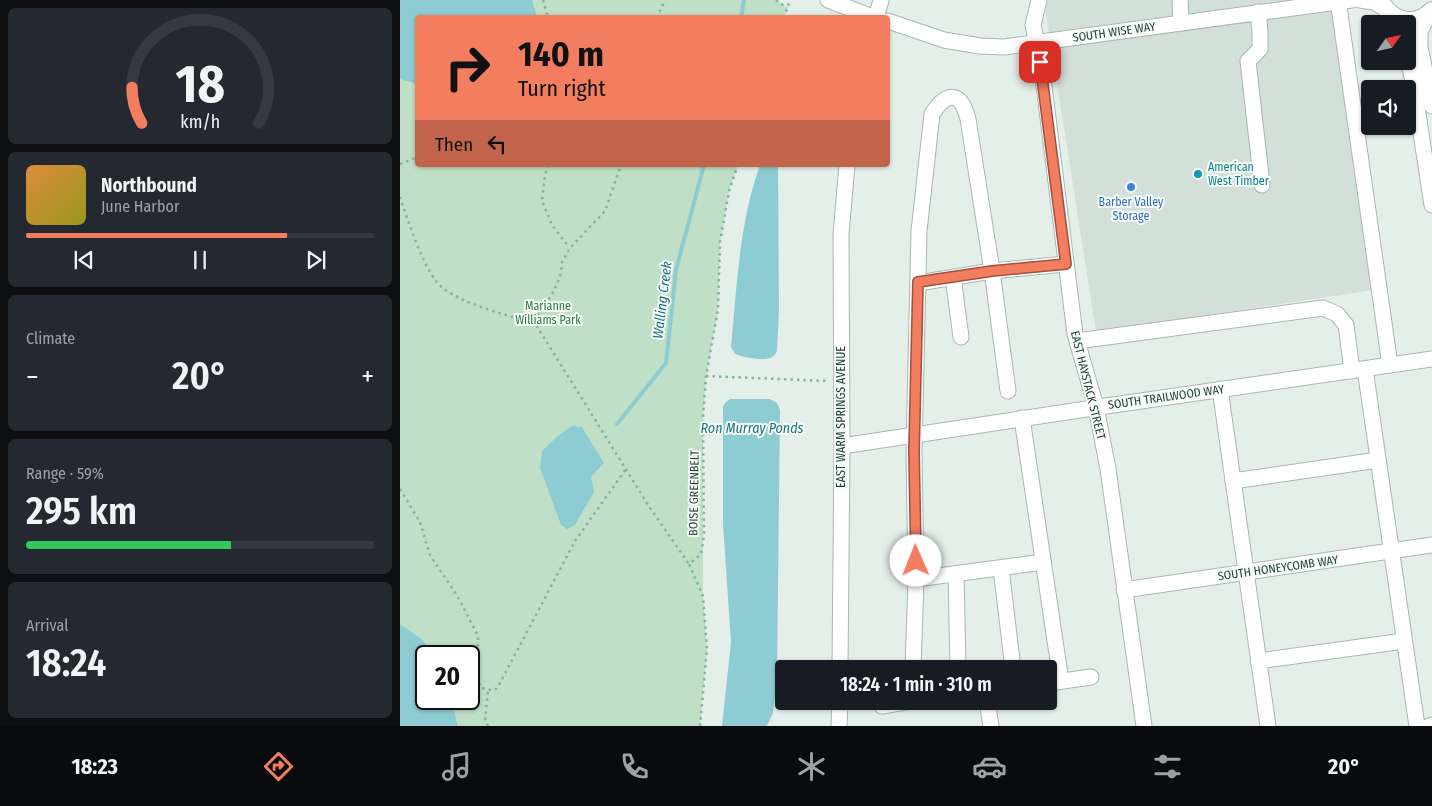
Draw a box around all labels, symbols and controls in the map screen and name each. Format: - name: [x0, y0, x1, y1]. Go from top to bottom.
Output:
- north arrow: [1361, 15, 1416, 70]
- map controls: [1361, 15, 1416, 135]
- street label: SOUTH WISE WAY: [1072, 19, 1156, 45]
- text: 140 m: [518, 33, 604, 75]
- icon: right: [435, 35, 500, 100]
- pin: [1019, 41, 1061, 83]
- icon: arrive: [1026, 48, 1054, 76]
- text: 18: [175, 53, 225, 116]
- text: Turn right: [518, 75, 606, 102]
- button: sound: [1361, 80, 1416, 135]
- text: km/h: [180, 111, 220, 133]
- icon: left: [483, 130, 511, 158]
- text: Then: [435, 133, 473, 156]
- place label: American West Timber: [1208, 160, 1270, 188]
- marker: American West Timber: [1192, 168, 1204, 180]
- text: Northbound: [101, 174, 197, 197]
- marker: Barber Valley Storage: [1125, 181, 1137, 193]
- place label: Barber Valley Storage: [1099, 195, 1164, 223]
- text: June Harbor: [101, 197, 179, 216]
- icon: previous: [70, 246, 98, 274]
- icon: pause: [186, 246, 214, 274]
- icon: next: [302, 246, 330, 274]
- water label: Walling Creek: [649, 260, 676, 340]
- park label: Marianne Williams Park: [515, 299, 581, 327]
- text: Climate: [26, 329, 75, 348]
- street label: EAST HAYSTACK STREET: [1068, 329, 1108, 441]
- street label: EAST WARM SPRINGS AVENUE: [834, 346, 848, 488]
- text: 20°: [172, 353, 228, 399]
- text: −: [26, 360, 39, 393]
- text: +: [361, 360, 374, 393]
- street label: SOUTH TRAILWOOD WAY: [1107, 382, 1225, 412]
- water label: Ron Murray Ponds: [700, 420, 804, 437]
- street label: BOISE GREENBELT: [686, 450, 702, 536]
- text: Range · 59%: [26, 464, 104, 483]
- text: 295 km: [26, 488, 137, 534]
- position arrow: [889, 534, 941, 586]
- street label: SOUTH HONEYCOMB WAY: [1217, 553, 1339, 583]
- text: Arrival: [26, 616, 68, 635]
- text: 18:24: [26, 640, 106, 686]
- speed limit sign: 20: [415, 645, 480, 710]
- text: 18:24 · 1 min · 310 m: [840, 673, 992, 696]
- icon: directions: [261, 749, 296, 784]
- icon: music: [439, 749, 474, 784]
- icon: phone: [617, 749, 652, 784]
- icon: climate: [794, 749, 829, 784]
- icon: car: [972, 749, 1007, 784]
- icon: filters: [1150, 749, 1185, 784]
- text: 18:23: [71, 753, 118, 780]
- text: 20°: [1328, 753, 1361, 780]

